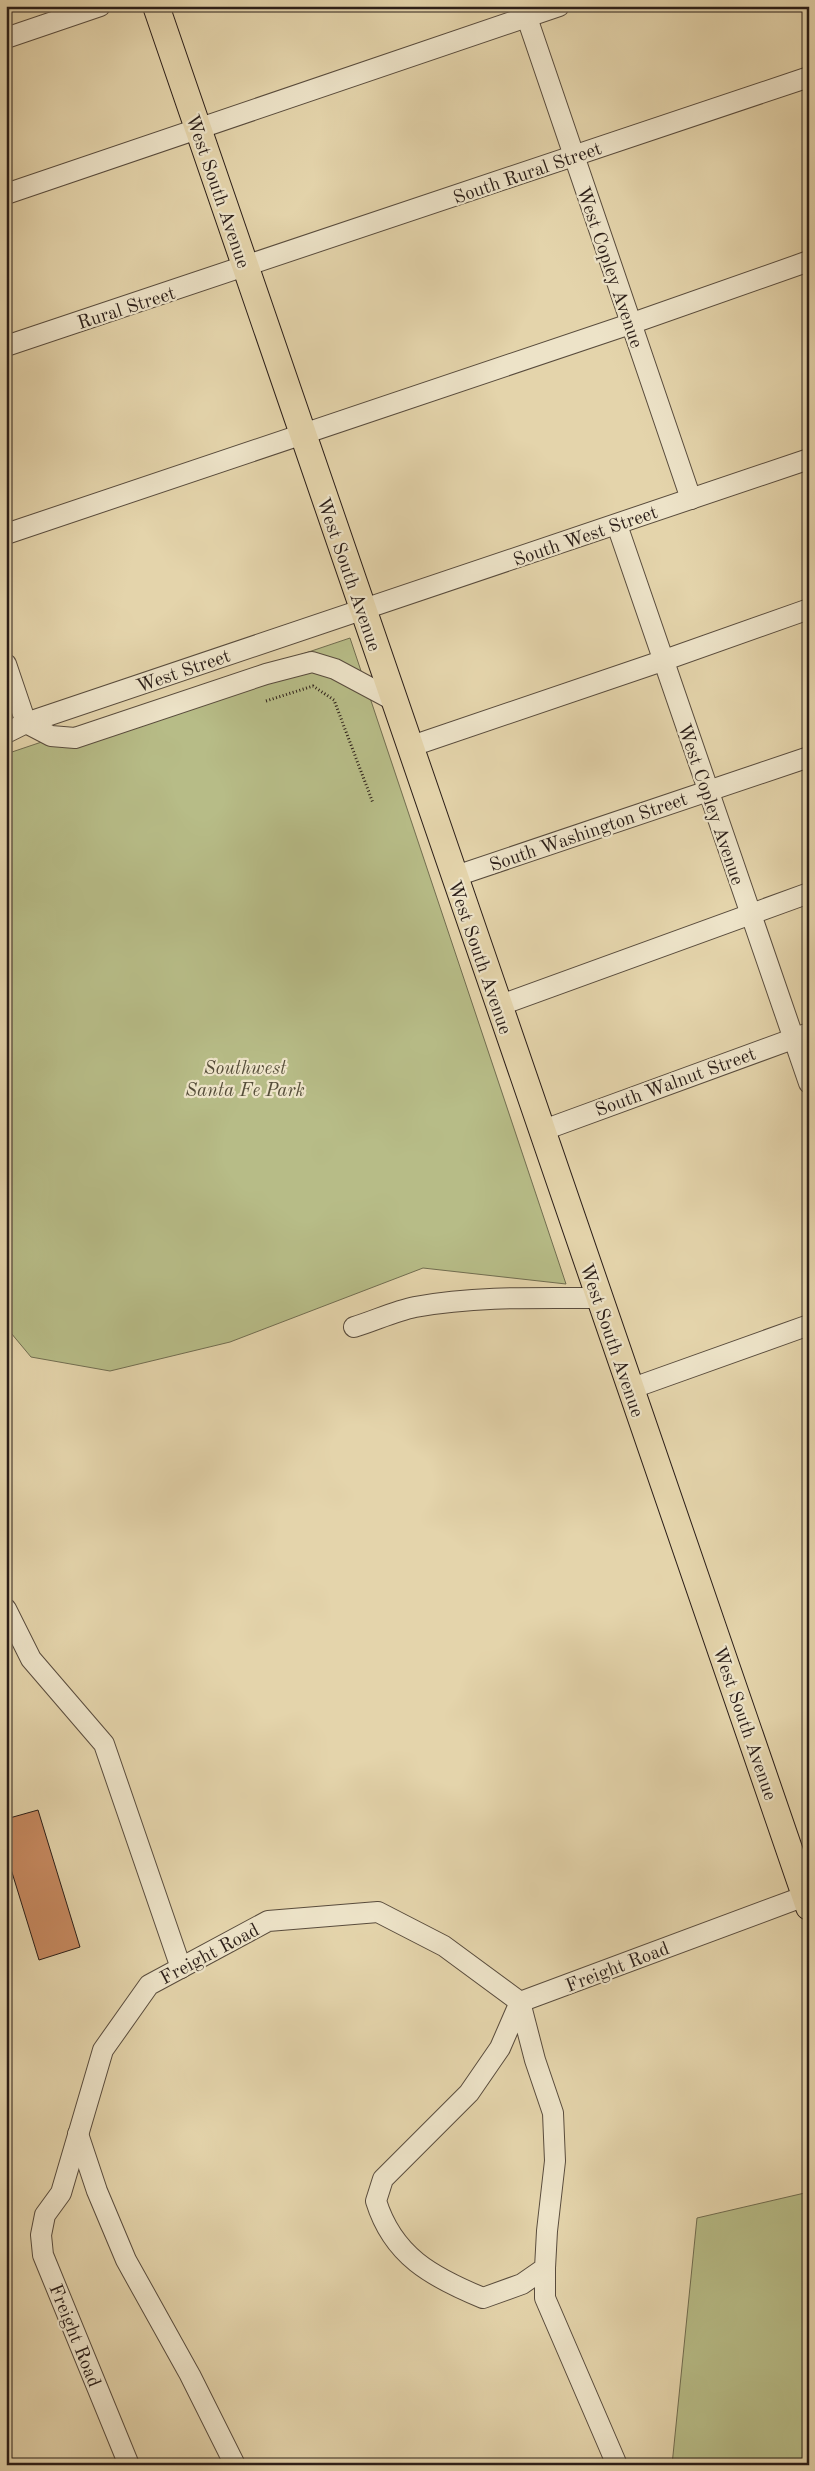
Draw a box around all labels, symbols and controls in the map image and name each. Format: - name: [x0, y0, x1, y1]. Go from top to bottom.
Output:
- street label: West South Avenue: [181, 112, 252, 271]
- street label: South Rural Street: [451, 140, 604, 209]
- street label: West Copley Avenue: [572, 185, 645, 351]
- street label: Rural Street: [75, 285, 178, 334]
- street label: West South Avenue: [312, 495, 383, 654]
- street label: South West Street: [511, 504, 661, 571]
- street label: West Street: [134, 647, 233, 697]
- street label: West Copley Avenue: [673, 722, 746, 888]
- street label: South Washington Street: [487, 791, 690, 876]
- street label: West South Avenue: [443, 878, 514, 1037]
- street label: South Walnut Street: [593, 1045, 759, 1121]
- park label: Southwest Santa Fe Park: [185, 1060, 305, 1101]
- street label: West South Avenue: [575, 1261, 646, 1420]
- street label: West South Avenue: [708, 1644, 779, 1803]
- street label: Freight Road: [157, 1921, 263, 1989]
- street label: Freight Road: [563, 1940, 672, 1997]
- street label: Freight Road: [44, 2282, 103, 2390]

